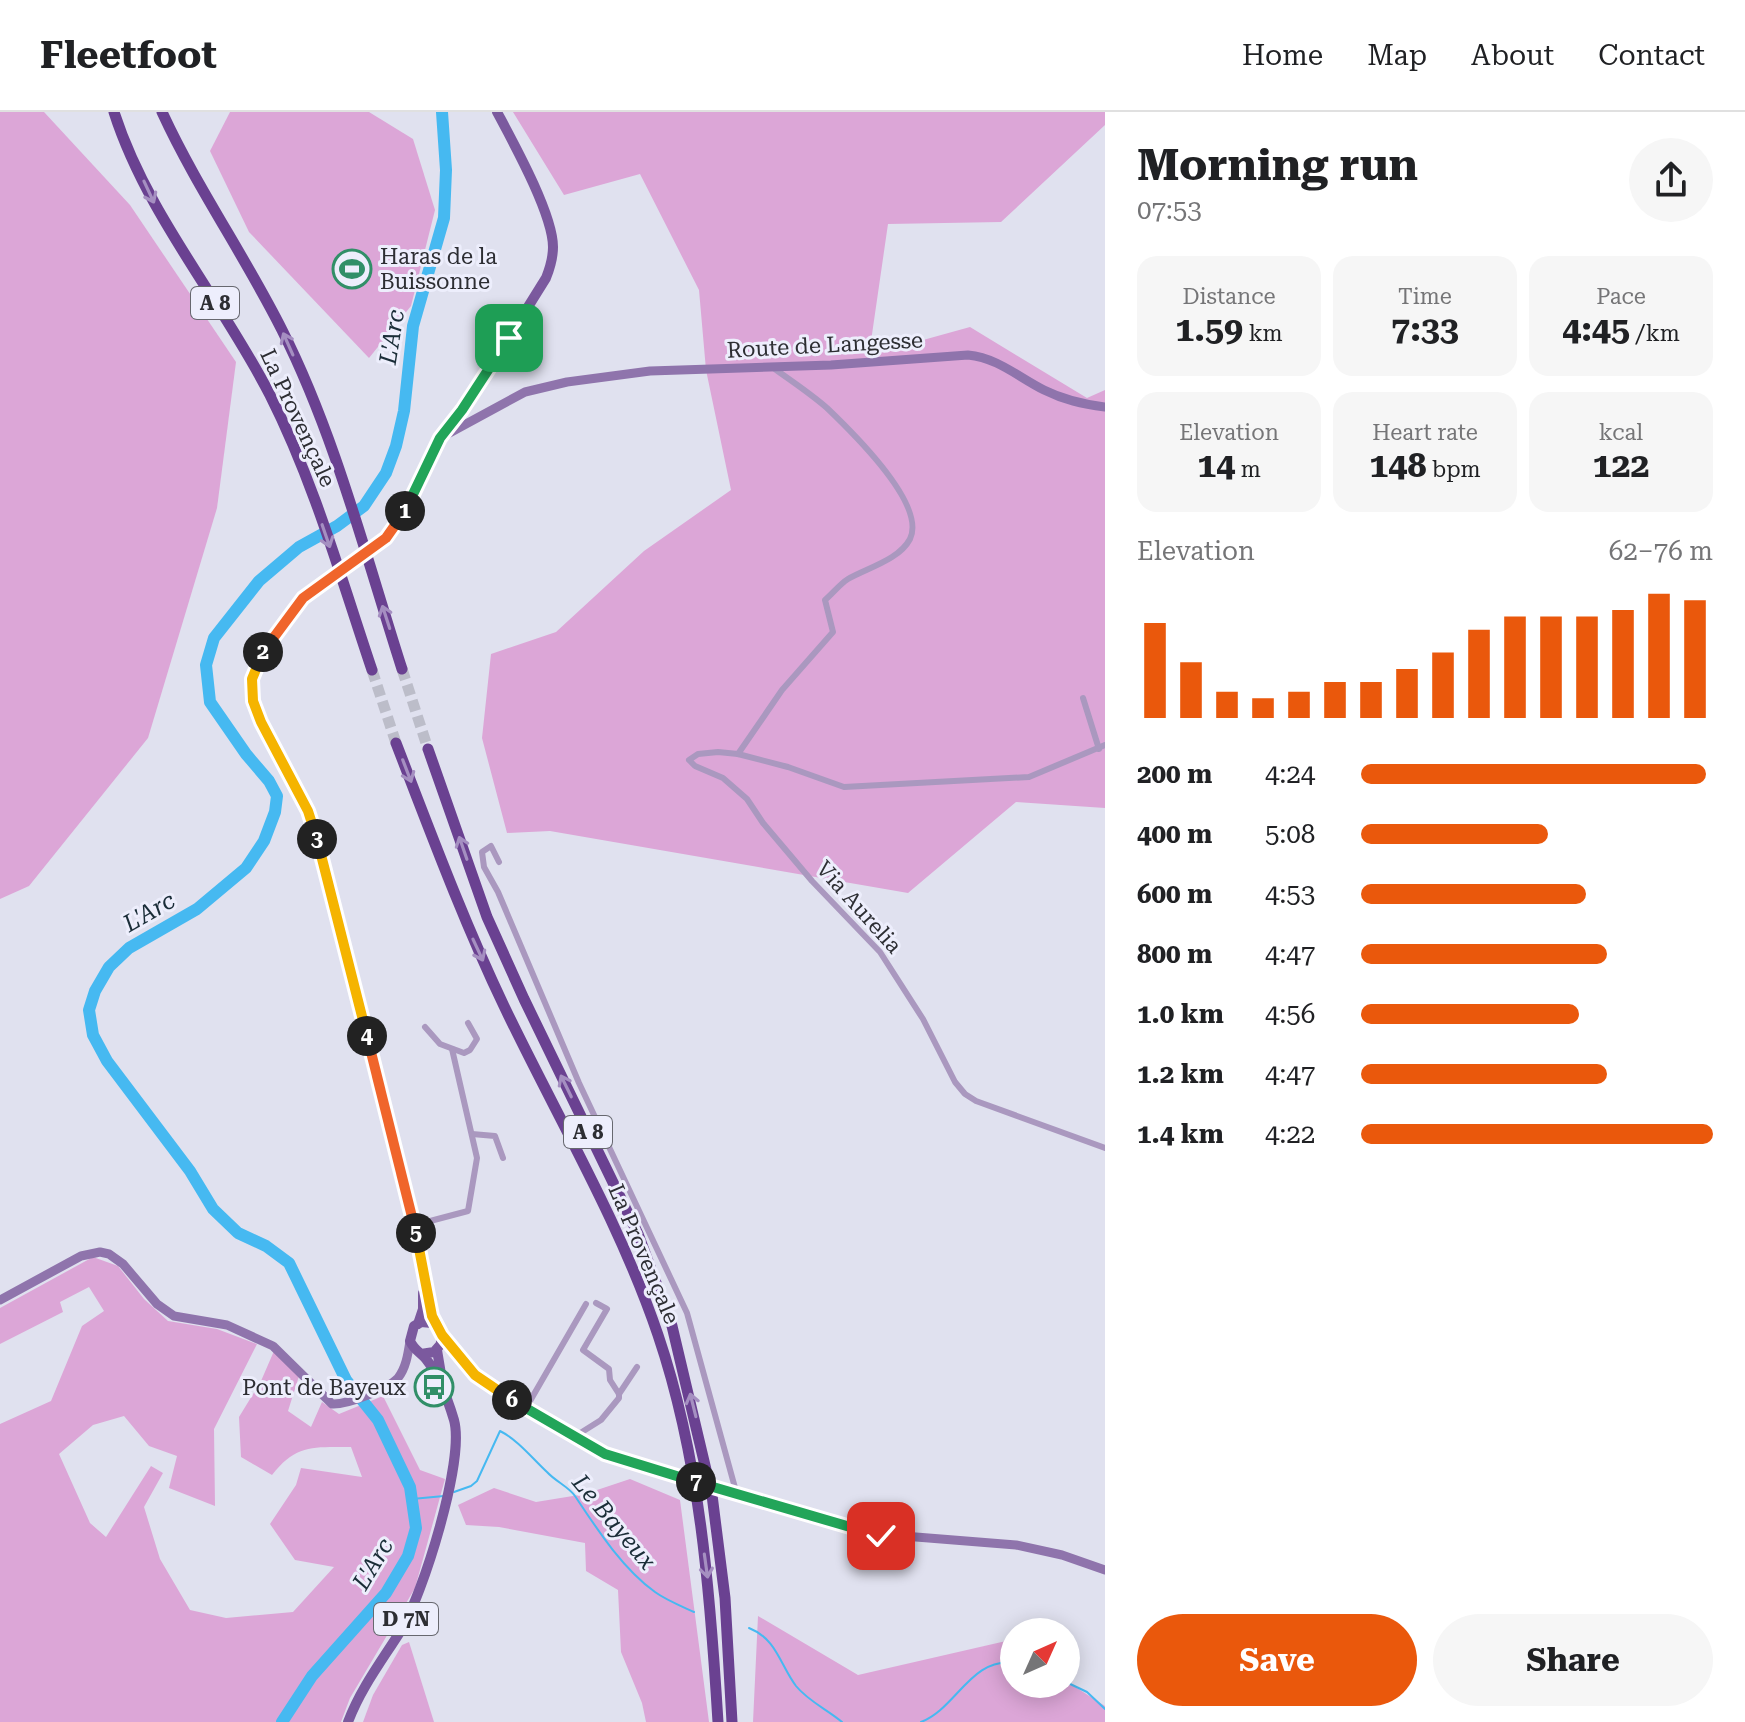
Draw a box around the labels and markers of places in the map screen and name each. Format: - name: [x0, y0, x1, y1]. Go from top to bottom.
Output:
- place label: Haras de la Buissonne: [380, 244, 497, 294]
- sports icon: Haras de la Buissonne: [331, 248, 373, 290]
- pin: [475, 304, 543, 372]
- pin: 1: [385, 491, 425, 531]
- pin: 2: [243, 632, 283, 672]
- pin: 3: [297, 819, 337, 859]
- pin: 4: [347, 1016, 387, 1056]
- pin: 5: [396, 1213, 436, 1253]
- bus stop icon: Pont de Bayeux: [413, 1366, 455, 1408]
- place label: Pont de Bayeux: [242, 1375, 406, 1400]
- pin: 6: [492, 1380, 532, 1420]
- pin: 7: [676, 1462, 716, 1502]
- pin: [847, 1502, 915, 1570]

